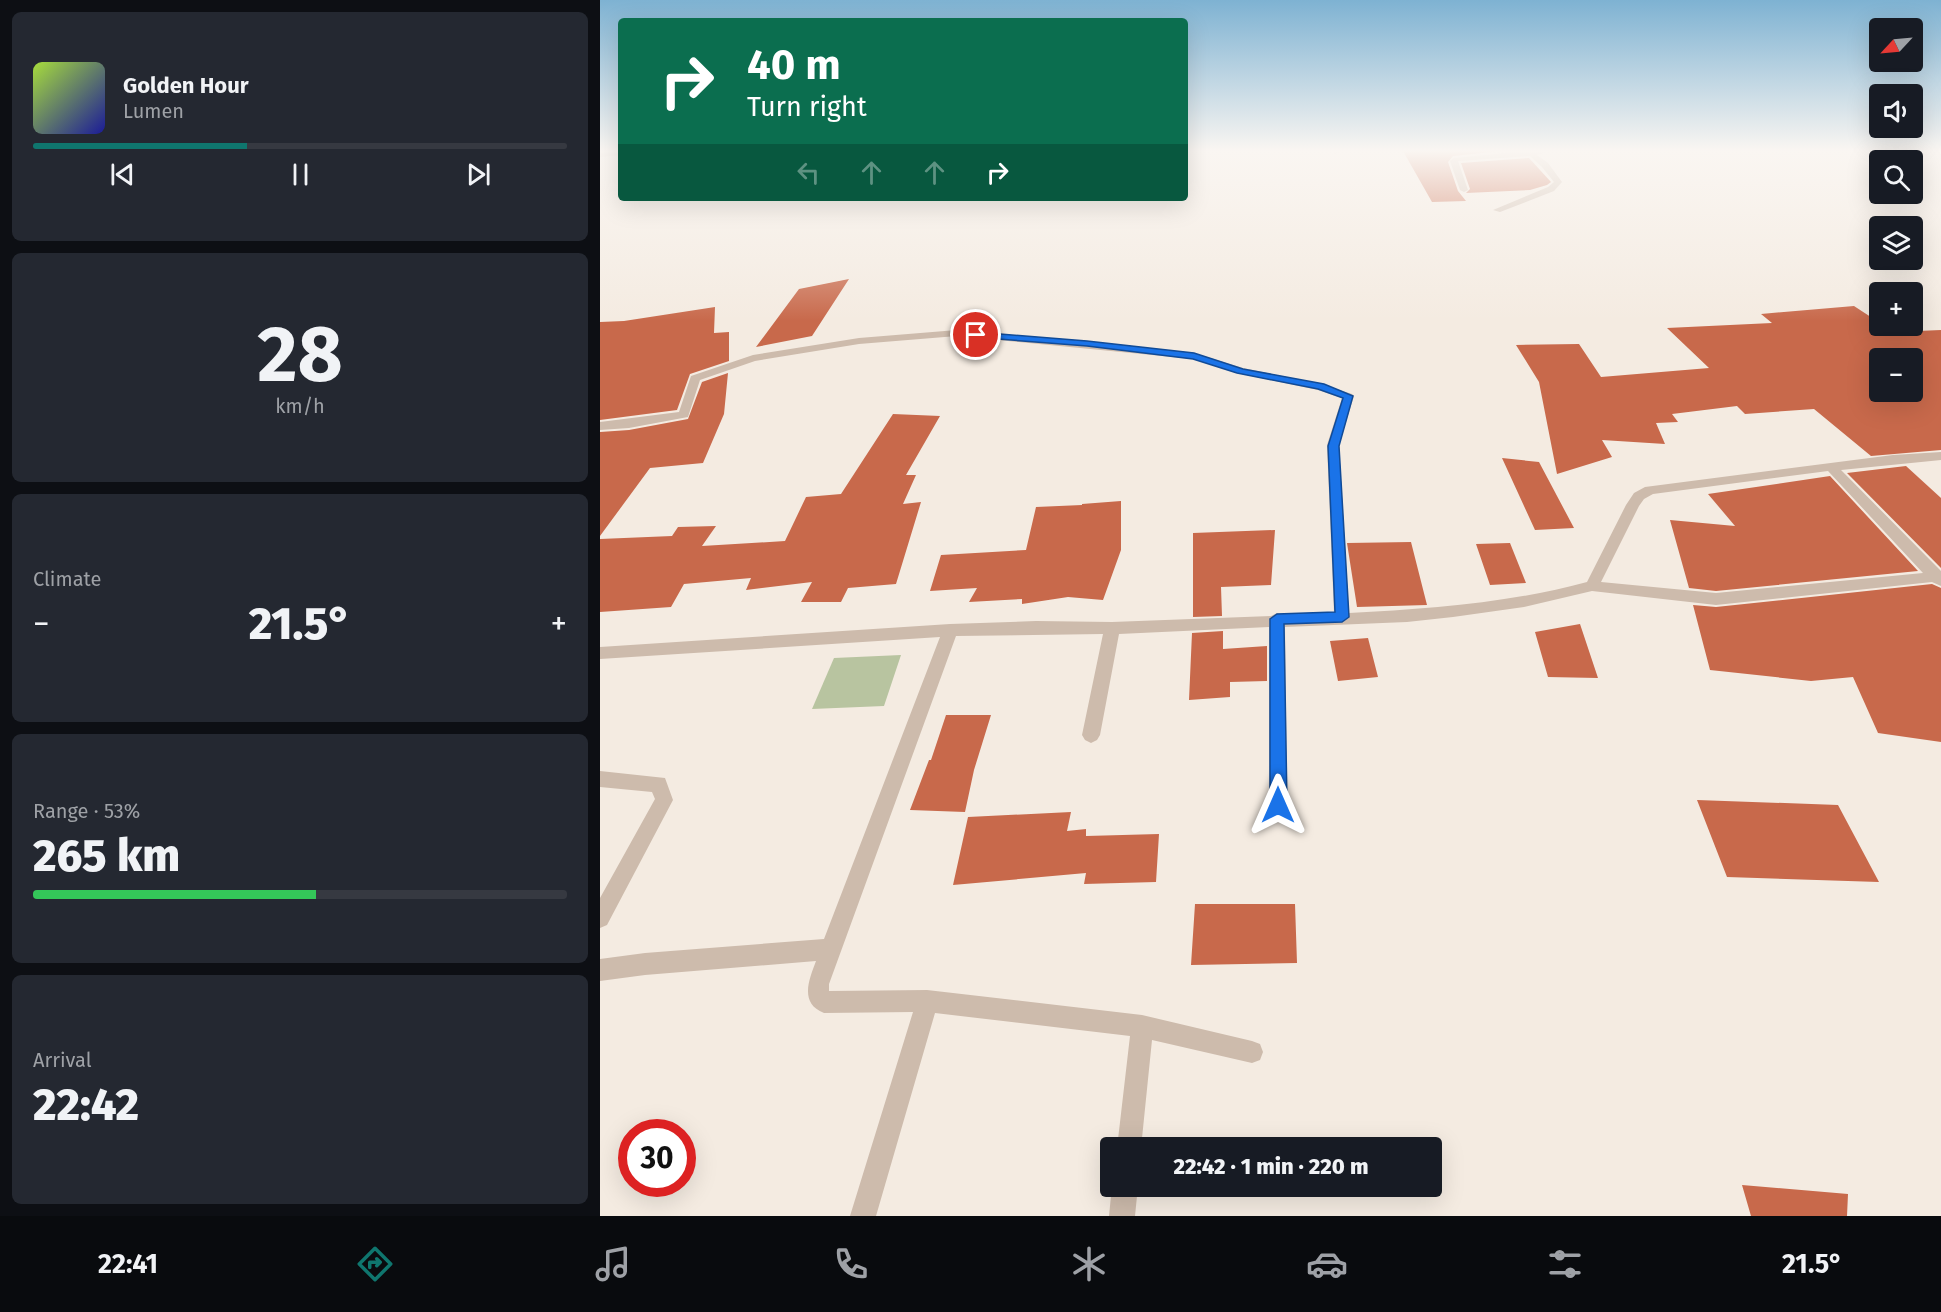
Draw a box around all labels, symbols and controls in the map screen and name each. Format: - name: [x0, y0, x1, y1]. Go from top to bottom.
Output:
- north arrow: [1869, 18, 1923, 72]
- map controls: [1869, 18, 1923, 402]
- text: 40 m: [747, 40, 841, 90]
- icon: right: [648, 42, 726, 120]
- text: Golden Hour: [123, 72, 249, 99]
- button: sound: [1869, 84, 1923, 138]
- text: Turn right: [747, 91, 867, 123]
- text: Lumen: [123, 99, 184, 123]
- button: search: [1869, 150, 1923, 204]
- icon: left: [792, 156, 825, 189]
- icon: ahead: [855, 156, 888, 189]
- icon: ahead: [918, 156, 951, 189]
- icon: right: [981, 156, 1014, 189]
- icon: previous: [106, 158, 139, 191]
- icon: pause: [284, 158, 317, 191]
- icon: next: [462, 158, 495, 191]
- button: layers: [1869, 216, 1923, 270]
- button: +: [1869, 282, 1923, 336]
- text: 28: [257, 308, 343, 402]
- pin: [950, 309, 1001, 360]
- icon: arrive: [959, 318, 992, 351]
- button: −: [1869, 348, 1923, 402]
- text: km/h: [275, 394, 325, 418]
- text: Climate: [33, 567, 101, 591]
- text: 21.5°: [249, 597, 351, 651]
- text: −: [33, 604, 50, 644]
- text: +: [551, 604, 567, 644]
- position arrow: [1246, 773, 1310, 837]
- text: Range · 53%: [33, 799, 140, 823]
- text: 265 km: [33, 829, 180, 883]
- text: Arrival: [33, 1048, 92, 1072]
- text: 22:42: [33, 1078, 139, 1132]
- speed limit sign: 30: [618, 1119, 696, 1197]
- text: 22:42 · 1 min · 220 m: [1174, 1153, 1368, 1180]
- icon: directions: [354, 1243, 396, 1285]
- icon: music: [592, 1243, 634, 1285]
- icon: phone: [830, 1243, 872, 1285]
- icon: climate: [1068, 1243, 1110, 1285]
- icon: car: [1306, 1243, 1348, 1285]
- icon: filters: [1544, 1243, 1586, 1285]
- text: 22:41: [98, 1248, 158, 1280]
- text: 21.5°: [1782, 1248, 1843, 1280]

